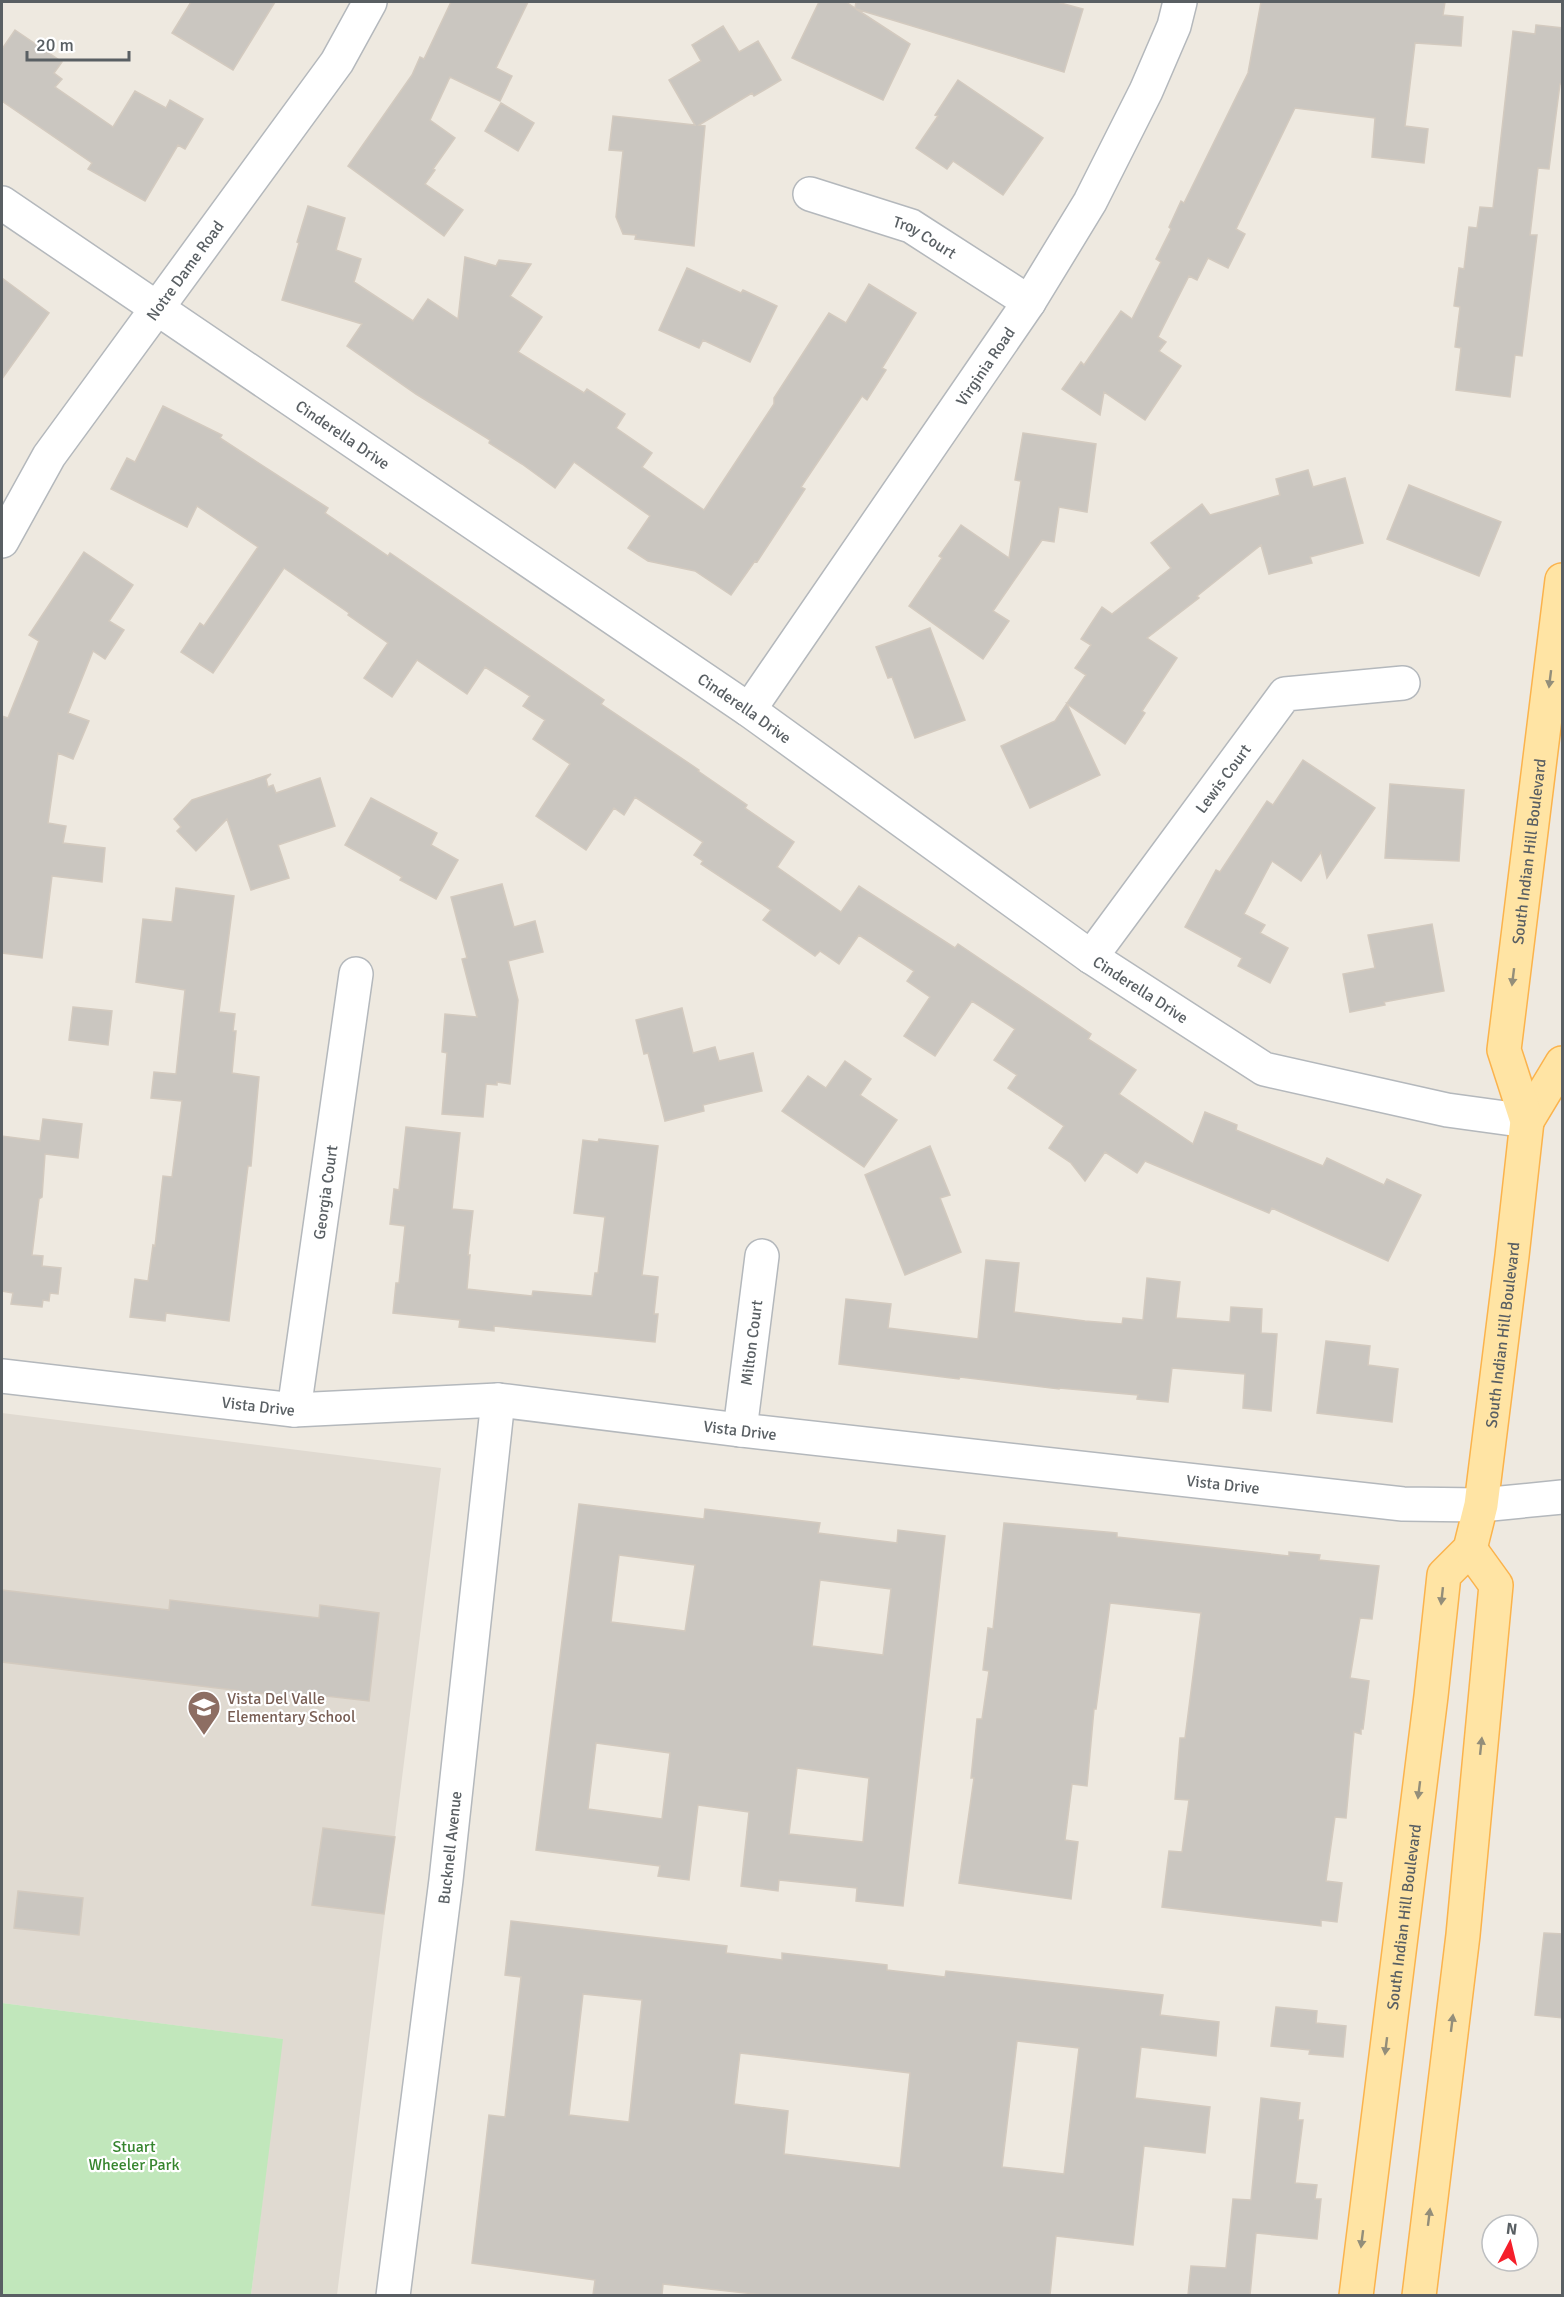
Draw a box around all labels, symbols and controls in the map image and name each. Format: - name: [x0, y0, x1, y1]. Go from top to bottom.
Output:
- scale bar: [27, 24, 129, 62]
- text: 20 m: [36, 34, 74, 56]
- street label: Troy Court: [890, 212, 960, 264]
- street label: Notre Dame Road: [142, 217, 229, 325]
- street label: Virginia Road: [952, 324, 1020, 410]
- street label: Cinderella Drive: [291, 396, 393, 474]
- street label: Cinderella Drive: [694, 669, 795, 748]
- one-way arrow: [1545, 670, 1555, 689]
- street label: Lewis Court: [1192, 740, 1256, 817]
- street label: South Indian Hill Boulevard: [1508, 757, 1551, 946]
- street label: Cinderella Drive: [1089, 952, 1192, 1028]
- one-way arrow: [1508, 968, 1518, 987]
- street label: Georgia Court: [309, 1143, 343, 1241]
- street label: South Indian Hill Boulevard: [1482, 1241, 1524, 1429]
- street label: Milton Court: [737, 1298, 767, 1387]
- street label: Vista Drive: [220, 1393, 296, 1421]
- street label: Vista Drive: [702, 1417, 778, 1445]
- street label: Vista Drive: [1185, 1471, 1261, 1499]
- one-way arrow: [1437, 1587, 1446, 1606]
- school or university icon: Vista Del Valle Elementary School: [186, 1689, 222, 1736]
- place label: Vista Del Valle Elementary School: [227, 1689, 356, 1727]
- one-way arrow: [1476, 1736, 1486, 1755]
- one-way arrow: [1414, 1780, 1423, 1799]
- street label: Bucknell Avenue: [434, 1790, 467, 1905]
- street label: South Indian Hill Boulevard: [1383, 1823, 1426, 2011]
- one-way arrow: [1447, 2013, 1457, 2032]
- one-way arrow: [1381, 2036, 1391, 2055]
- park label: Stuart Wheeler Park: [88, 2137, 180, 2175]
- one-way arrow: [1424, 2207, 1433, 2226]
- north arrow: [1480, 2213, 1540, 2273]
- text: N: [1505, 2219, 1518, 2240]
- one-way arrow: [1358, 2230, 1367, 2249]

